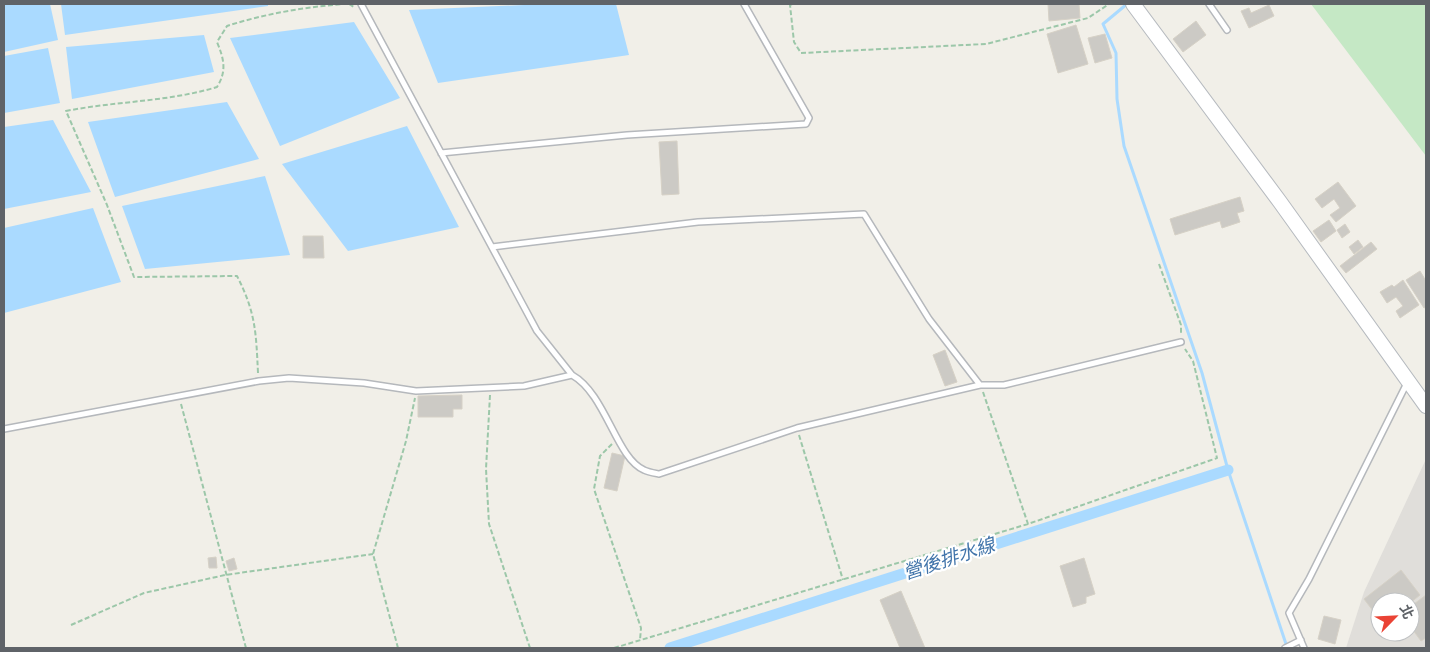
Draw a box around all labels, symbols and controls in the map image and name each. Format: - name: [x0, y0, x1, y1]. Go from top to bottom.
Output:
- water label: 營後排水線: [900, 533, 999, 584]
- north arrow: [1370, 592, 1420, 642]
- text: 北: [1396, 602, 1417, 622]

